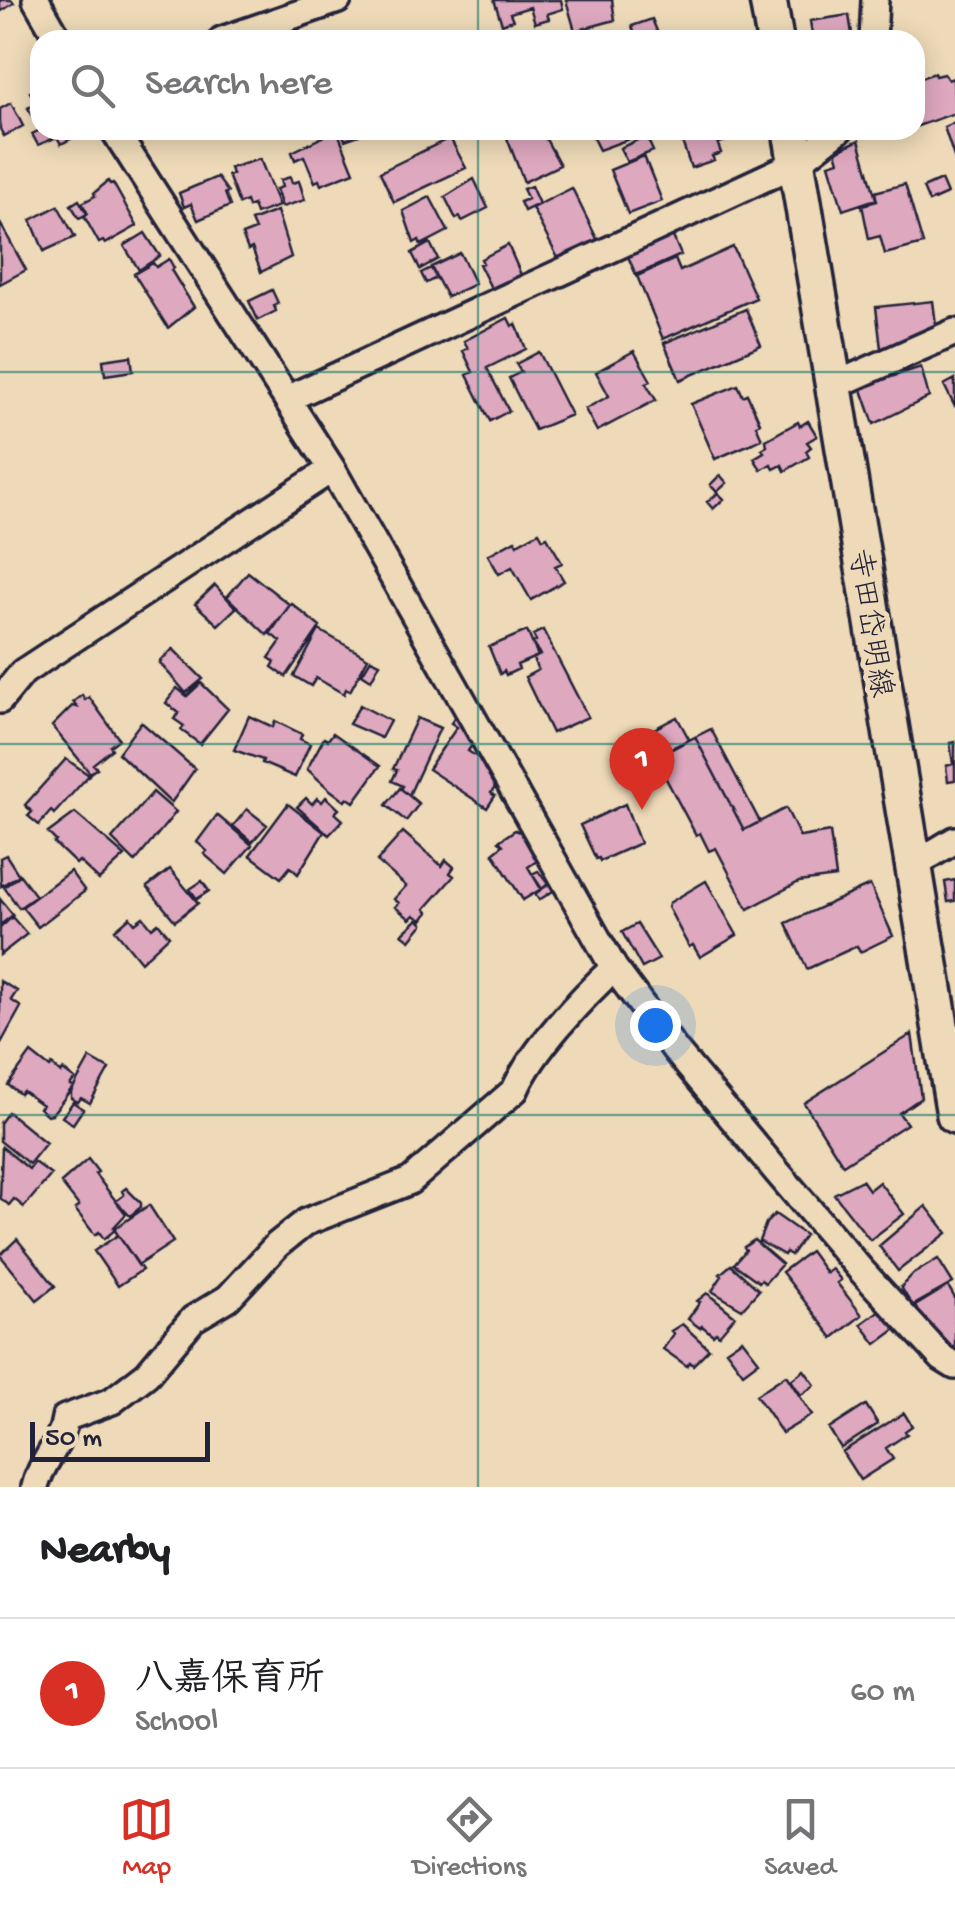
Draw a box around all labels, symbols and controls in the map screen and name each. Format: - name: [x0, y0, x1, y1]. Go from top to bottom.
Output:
- search box: [30, 30, 925, 140]
- icon: search: [65, 58, 120, 113]
- text: Search here: [145, 63, 332, 107]
- street label: 寺田岱明線: [839, 547, 899, 701]
- pin: 1: [610, 728, 674, 810]
- your location: [630, 1000, 681, 1051]
- scale bar: [30, 1417, 210, 1462]
- text: 50 m: [45, 1423, 102, 1456]
- text: Nearby: [40, 1528, 170, 1577]
- text: 八嘉保育所: [135, 1660, 325, 1704]
- text: 1: [66, 1674, 79, 1712]
- text: 60 m: [850, 1674, 915, 1712]
- text: School: [135, 1704, 218, 1742]
- tab: Map: [119, 1792, 174, 1885]
- tab: Directions: [412, 1792, 526, 1885]
- tab: Saved: [764, 1792, 836, 1885]

